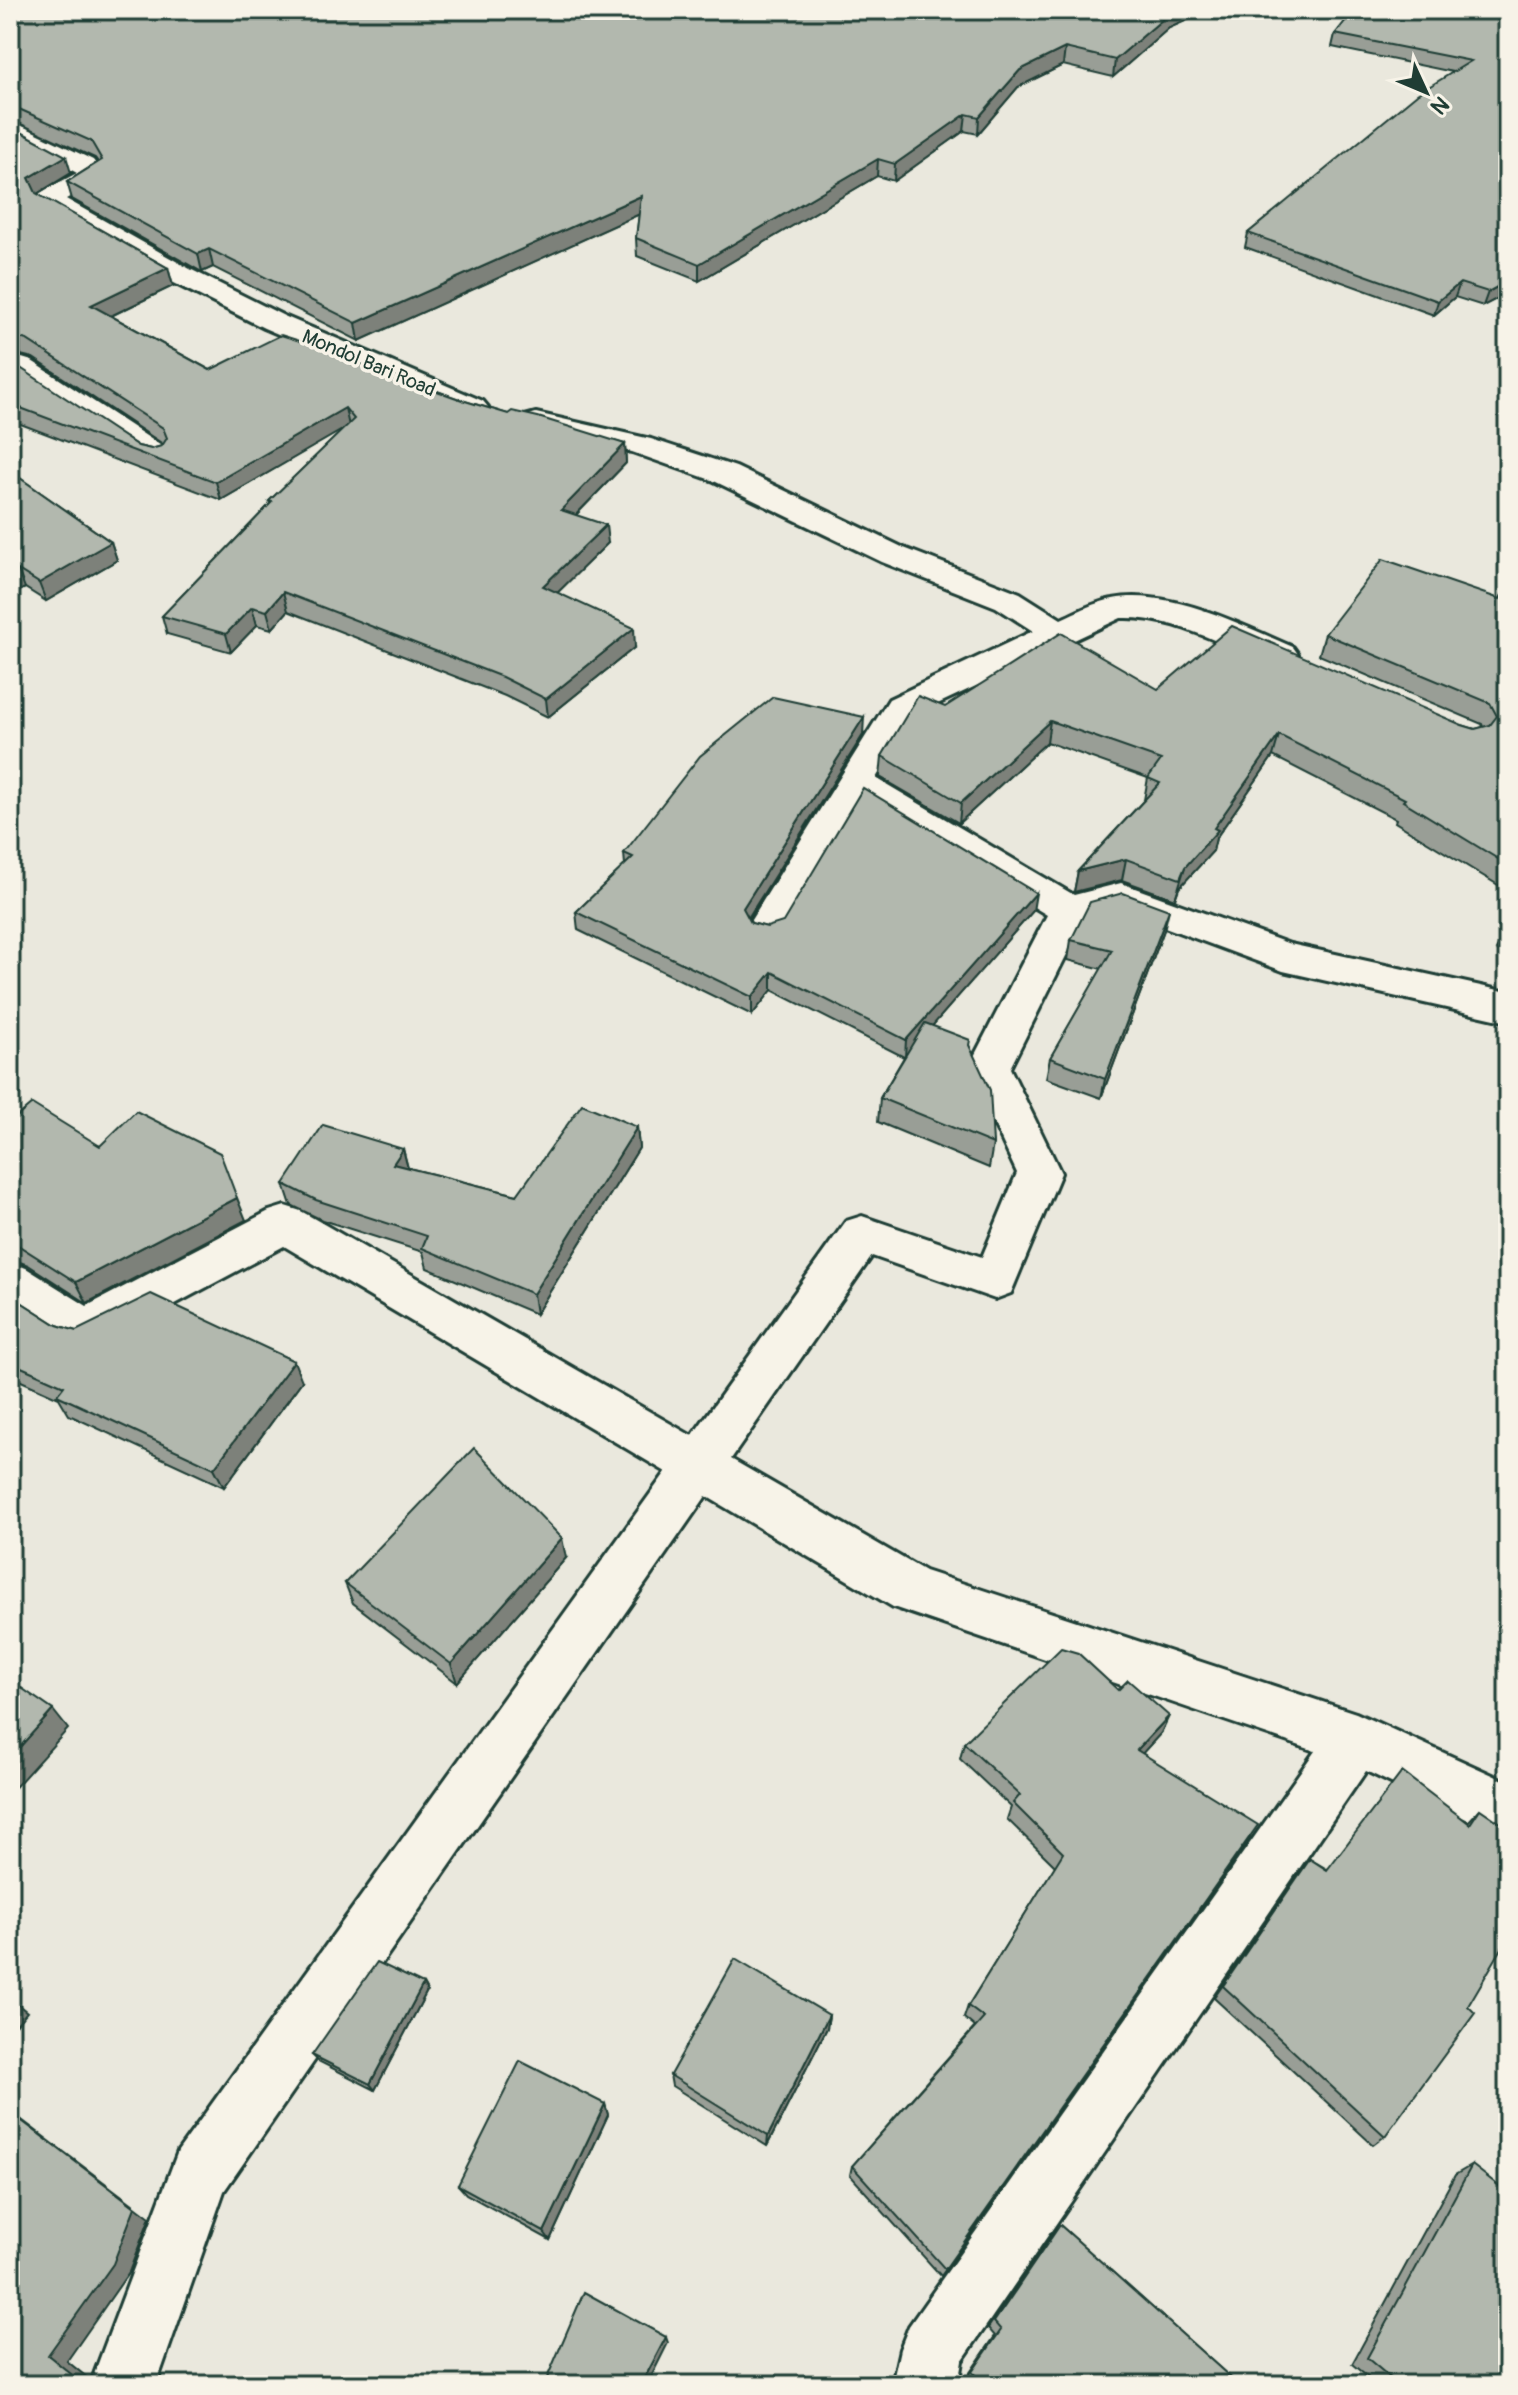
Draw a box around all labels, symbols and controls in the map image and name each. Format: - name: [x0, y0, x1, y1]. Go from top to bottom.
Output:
- north arrow: [1386, 52, 1466, 132]
- text: N: [1424, 90, 1455, 120]
- street label: Mondol Bari Road: [298, 324, 440, 402]

